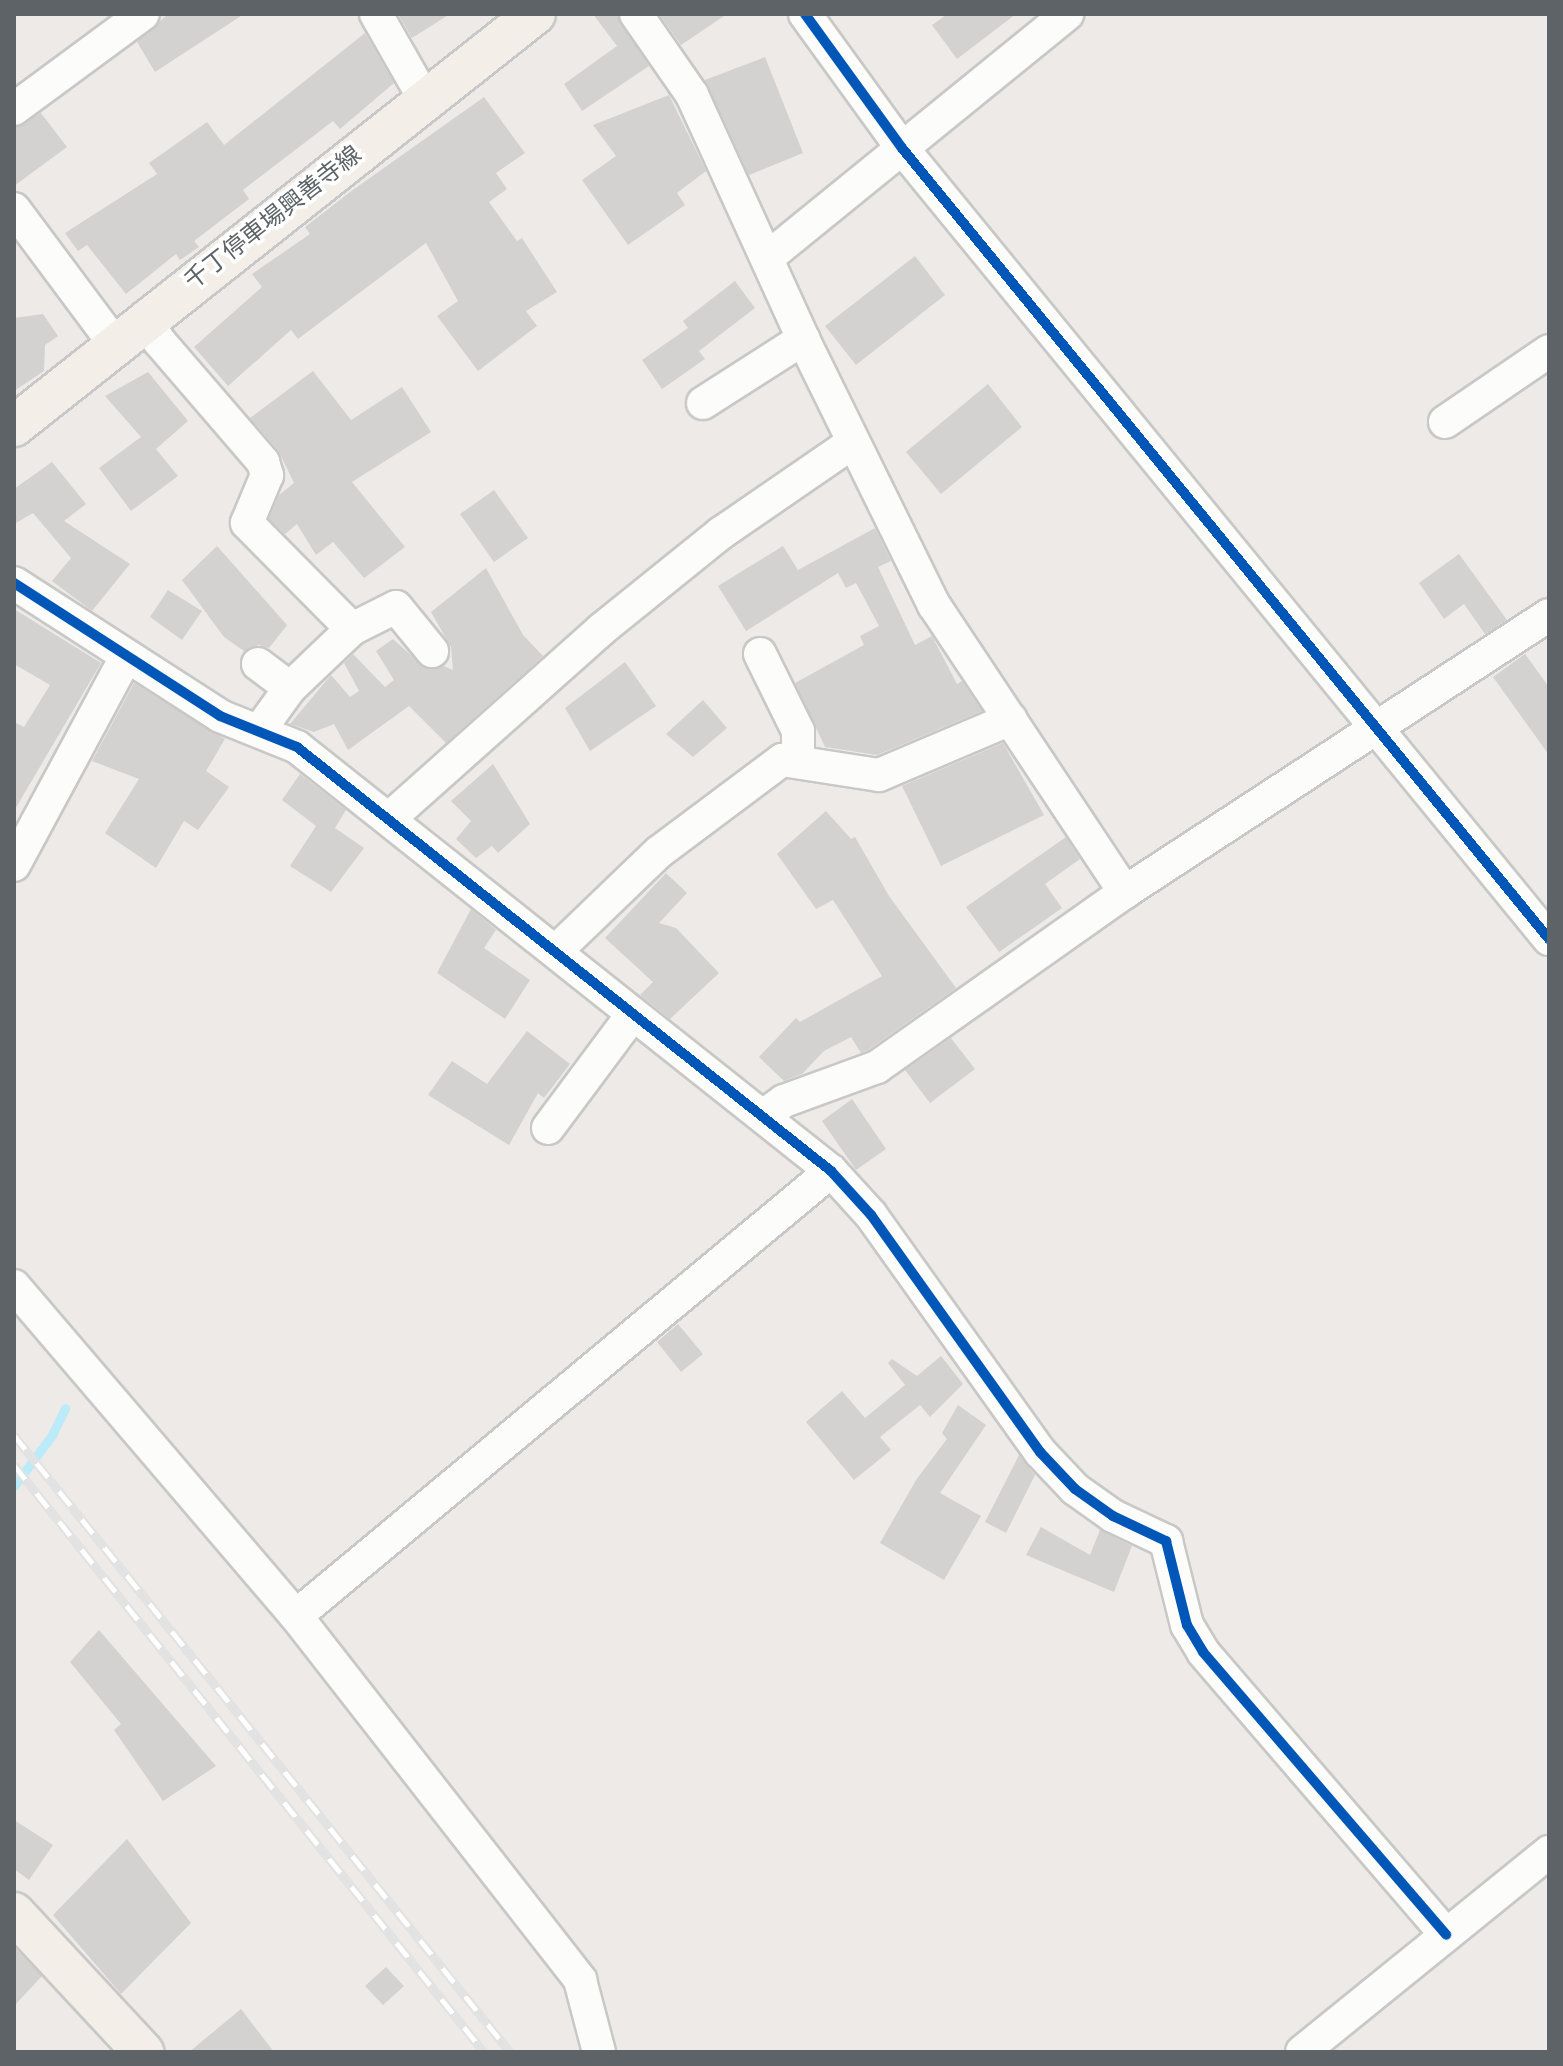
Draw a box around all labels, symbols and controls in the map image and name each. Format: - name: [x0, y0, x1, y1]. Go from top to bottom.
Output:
- street label: 千丁停車場興善寺線: [179, 140, 367, 296]

